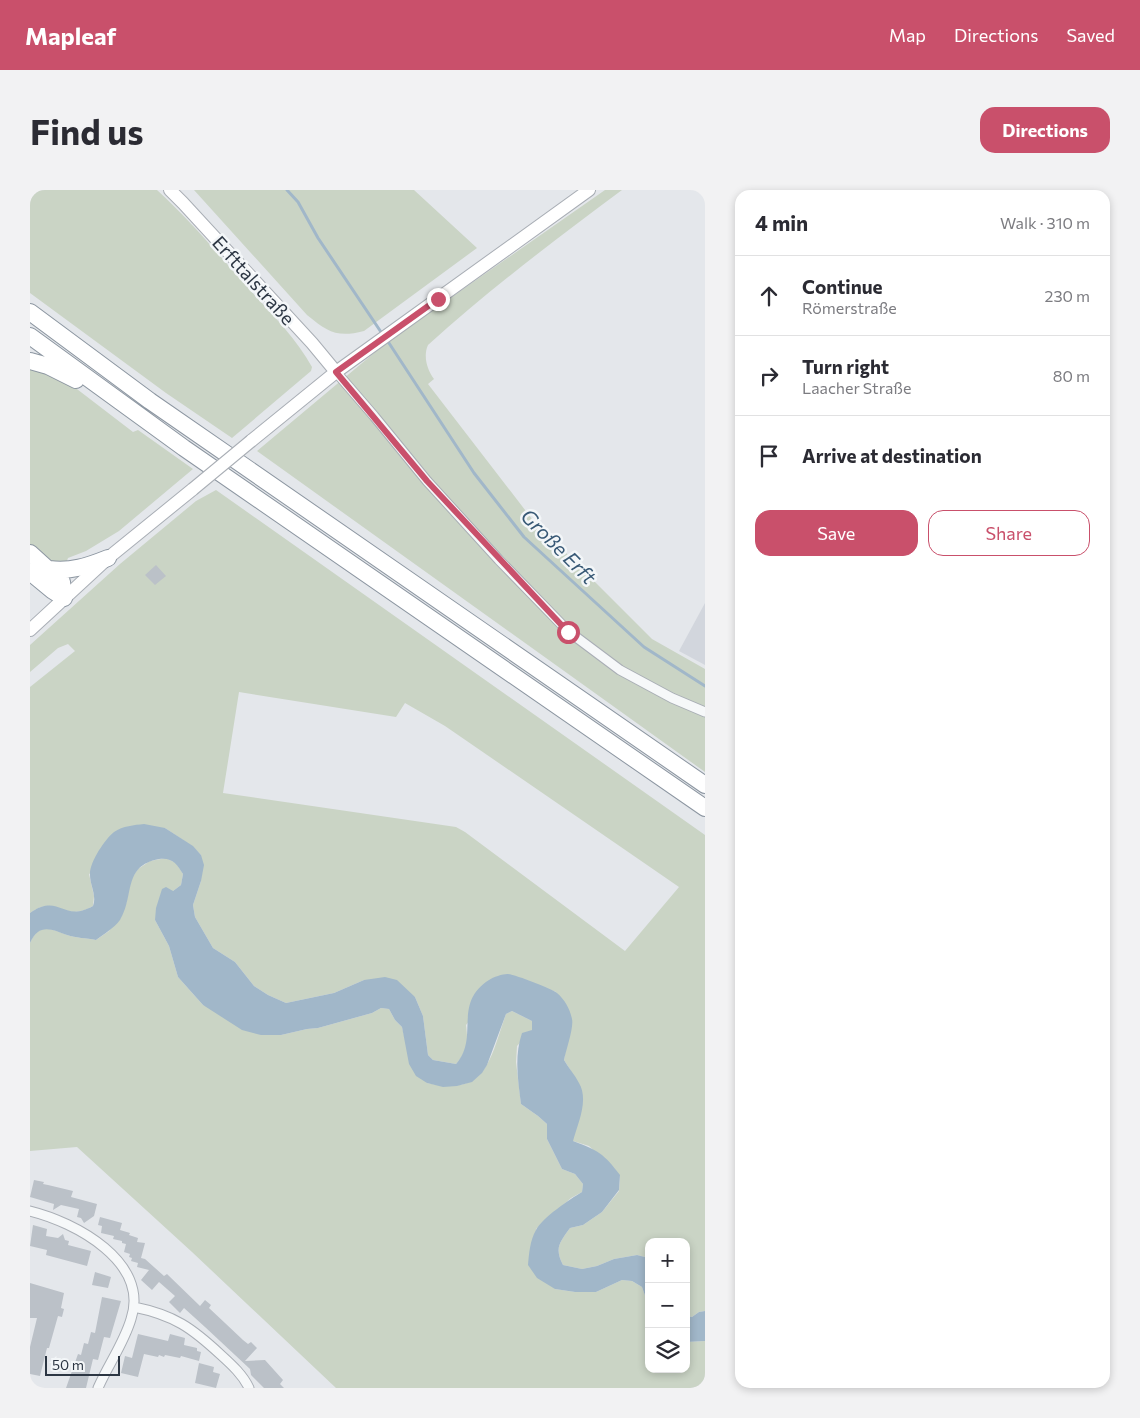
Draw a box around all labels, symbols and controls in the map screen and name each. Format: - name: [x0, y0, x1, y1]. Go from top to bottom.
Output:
- text: Mapleaf: [25, 21, 116, 50]
- text: Map: [889, 24, 926, 46]
- text: Directions: [954, 24, 1038, 46]
- text: Saved: [1066, 24, 1115, 46]
- button: Directions: [980, 107, 1110, 153]
- text: Find us: [30, 109, 144, 152]
- text: 4 min: [755, 210, 808, 235]
- text: Walk · 310 m: [1000, 213, 1090, 232]
- street label: Erfttalstraße: [208, 231, 300, 329]
- text: Continue: [802, 275, 882, 298]
- icon: ahead: [755, 282, 783, 310]
- text: 230 m: [1045, 286, 1090, 305]
- route end: [427, 288, 450, 311]
- text: Römerstraße: [802, 298, 897, 317]
- text: Turn right: [802, 355, 889, 378]
- icon: right: [755, 362, 783, 390]
- text: 80 m: [1053, 366, 1090, 385]
- text: Laacher Straße: [802, 378, 911, 397]
- icon: arrive: [755, 442, 783, 470]
- text: Arrive at destination: [802, 444, 982, 467]
- water label: Große Erft: [516, 503, 602, 589]
- button: Save: [755, 510, 918, 556]
- button: Share: [928, 510, 1090, 556]
- route start: [557, 621, 580, 644]
- map controls: [645, 1238, 690, 1373]
- button: +: [645, 1238, 690, 1283]
- button: −: [645, 1283, 690, 1328]
- button: layers: [645, 1328, 690, 1373]
- scale bar: [45, 1353, 120, 1376]
- text: 50 m: [52, 1356, 84, 1373]

